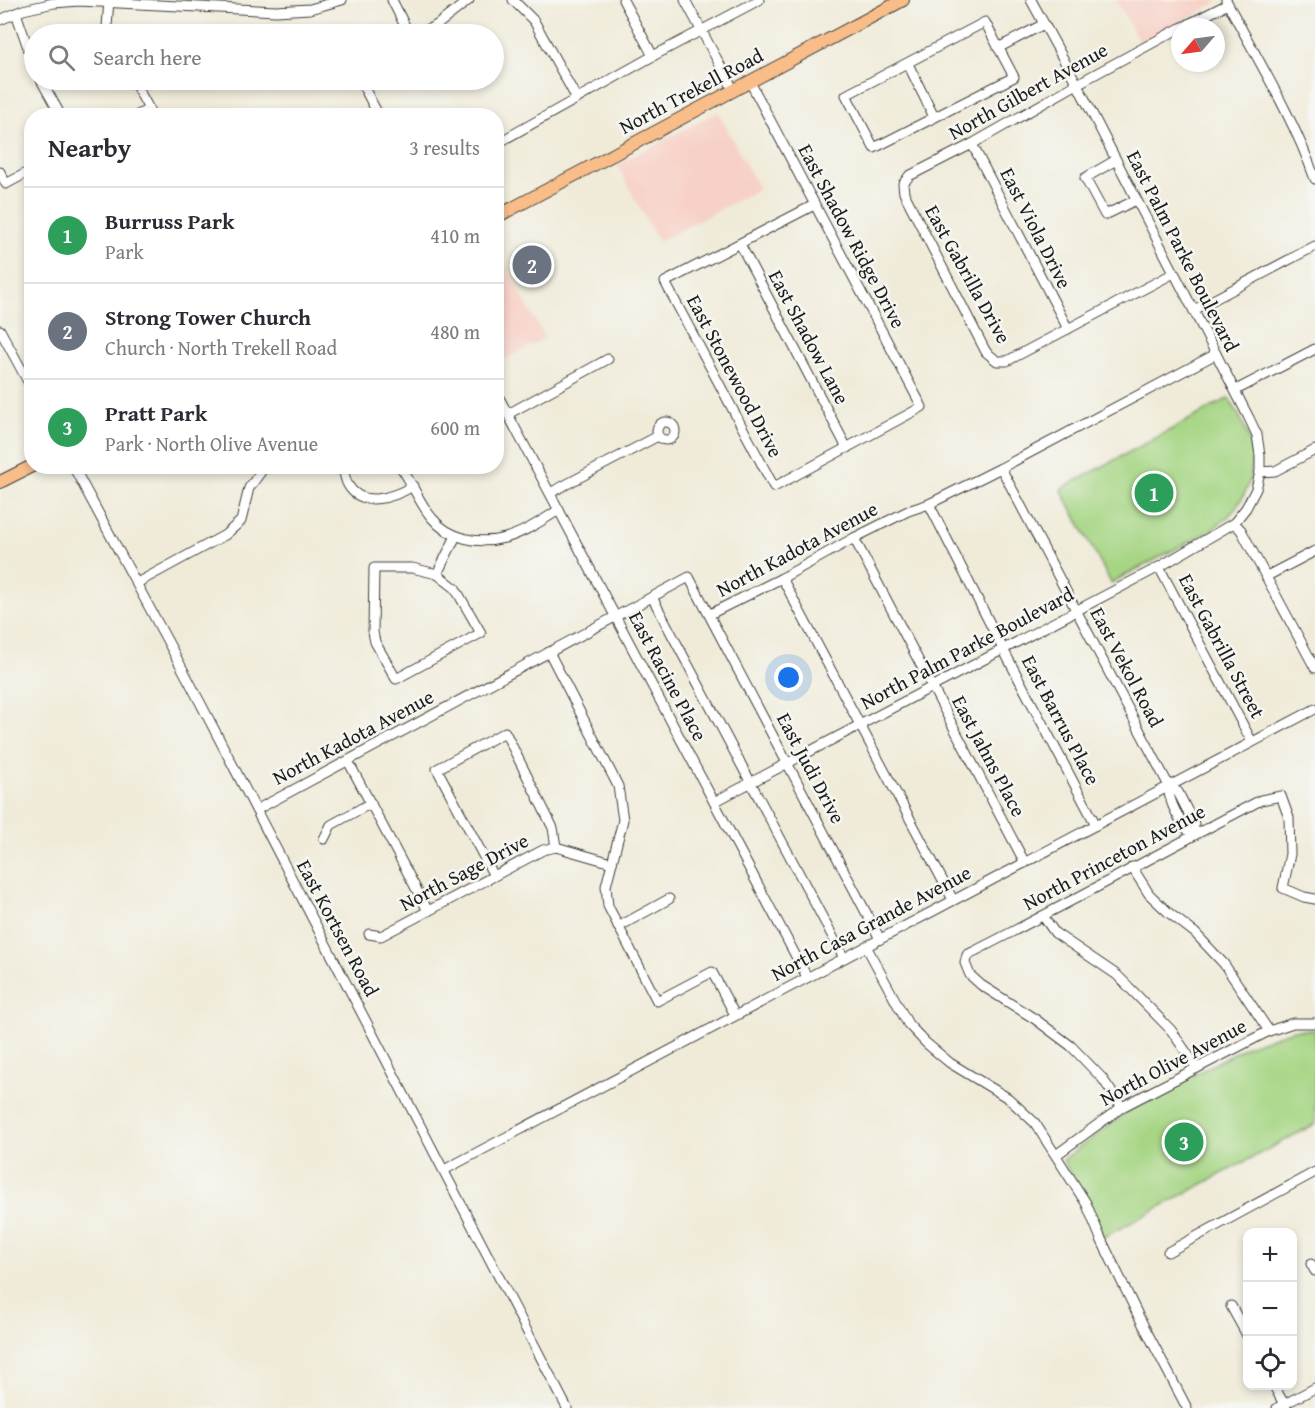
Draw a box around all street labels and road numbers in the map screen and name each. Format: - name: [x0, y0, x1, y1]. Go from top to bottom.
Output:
- street label: North Gilbert Avenue: [943, 35, 1113, 146]
- street label: North Trekell Road: [614, 40, 768, 141]
- street label: East Shadow Ridge Drive: [792, 138, 913, 333]
- street label: East Palm Parke Boulevard: [1120, 145, 1247, 357]
- street label: East Viola Drive: [994, 162, 1079, 293]
- street label: East Gabrilla Drive: [918, 199, 1019, 348]
- street label: East Shadow Lane: [762, 264, 857, 409]
- street label: East Stonewood Drive: [680, 289, 791, 462]
- street label: North Kadota Avenue: [711, 494, 882, 603]
- street label: East Gabrilla Street: [1172, 568, 1273, 723]
- street label: North Palm Parke Boulevard: [855, 579, 1079, 716]
- street label: East Vekol Road: [1084, 602, 1171, 732]
- street label: East Racine Place: [622, 606, 715, 746]
- street label: East Barrus Place: [1015, 650, 1108, 790]
- street label: North Kadota Avenue: [267, 682, 438, 791]
- street label: East Jahns Place: [945, 690, 1034, 822]
- street label: East Judi Drive: [770, 707, 853, 828]
- street label: North Princeton Avenue: [1017, 796, 1210, 917]
- street label: North Sage Drive: [394, 825, 533, 918]
- street label: East Kortsen Road: [290, 854, 387, 1002]
- street label: North Casa Grande Avenue: [766, 857, 976, 988]
- street label: North Olive Avenue: [1094, 1011, 1251, 1112]

